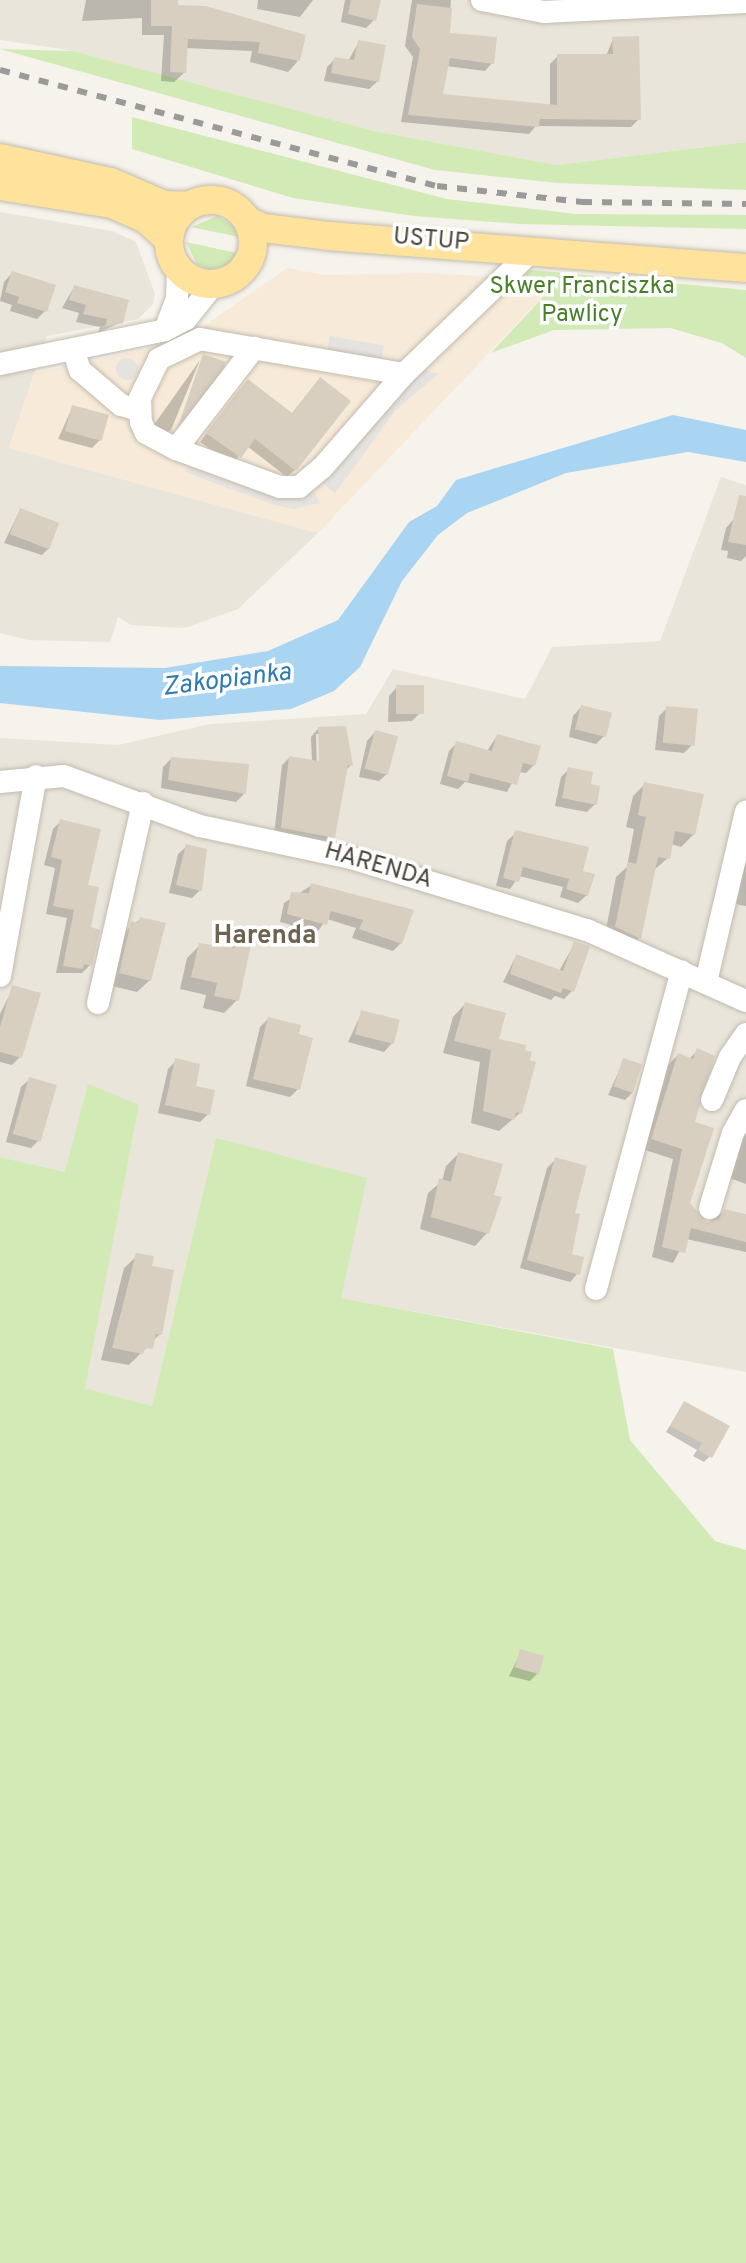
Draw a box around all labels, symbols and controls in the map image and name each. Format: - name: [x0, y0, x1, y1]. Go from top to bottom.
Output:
- street label: USTUP: [392, 223, 470, 259]
- park label: Skwer Franciszka Pawlicy: [489, 274, 675, 330]
- water label: Zakopianka: [161, 658, 293, 704]
- street label: HARENDA: [321, 838, 435, 896]
- district label: Harenda: [213, 921, 317, 953]

